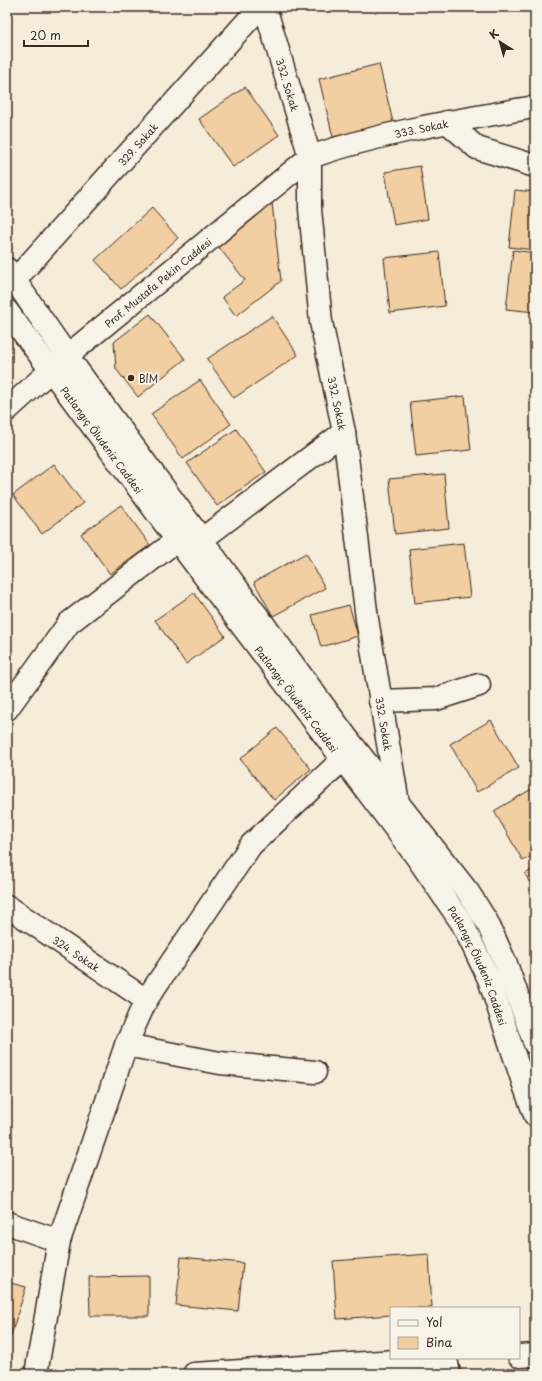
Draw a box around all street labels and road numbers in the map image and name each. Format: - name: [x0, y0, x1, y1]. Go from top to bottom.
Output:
- street label: 332. Sokak: [273, 56, 303, 113]
- street label: 333. Sokak: [392, 115, 450, 141]
- street label: 329. Sokak: [114, 119, 161, 169]
- street label: Prof. Mustafa Pekin Caddesi: [101, 233, 214, 330]
- street label: 332. Sokak: [325, 375, 351, 432]
- street label: Patlangıç Öludeniz Caddesi: [58, 383, 147, 496]
- street label: Patlangıç Öludeniz Caddesi: [252, 642, 342, 755]
- street label: 332. Sokak: [373, 695, 397, 752]
- street label: Patlangıç Öludeniz Caddesi: [445, 903, 511, 1027]
- street label: 324. Sokak: [50, 932, 103, 975]

